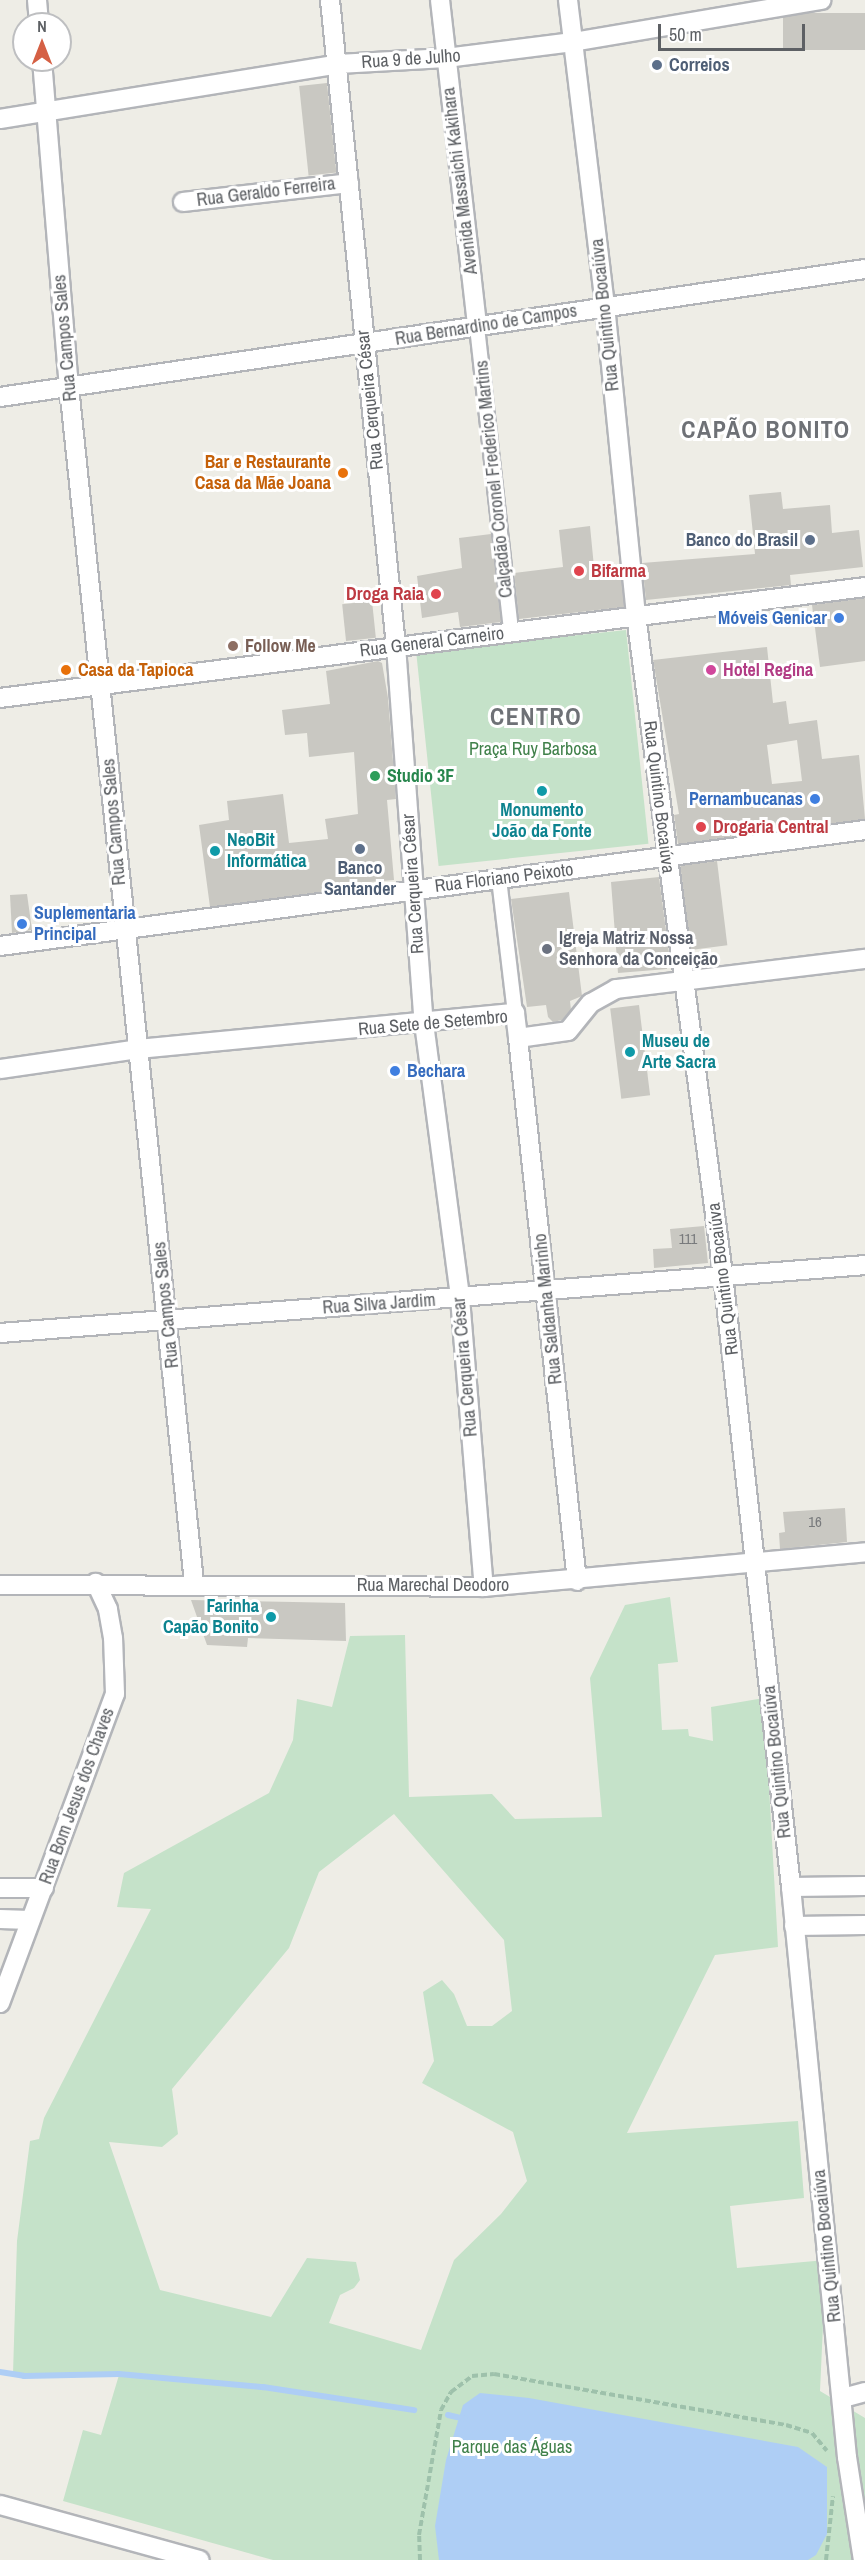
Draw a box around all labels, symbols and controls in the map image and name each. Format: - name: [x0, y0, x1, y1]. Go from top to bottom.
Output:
- north arrow: [12, 12, 72, 72]
- scale bar: [661, 12, 808, 50]
- text: N: [37, 15, 47, 37]
- text: 50 m: [669, 22, 702, 47]
- street label: Rua 9 de Julho: [361, 45, 461, 73]
- place label: Correios: [669, 54, 730, 76]
- marker: Correios: [650, 58, 664, 72]
- street label: Avenida Massaichi Kakihara: [438, 86, 482, 276]
- street label: Rua Geraldo Ferreira: [195, 173, 337, 211]
- street label: Rua Quintino Bocaiúva: [586, 238, 624, 392]
- street label: Rua Campos Sales: [49, 274, 81, 402]
- street label: Rua Bernardino de Campos: [394, 300, 578, 350]
- street label: Rua Cerqueira César: [352, 329, 388, 471]
- street label: Calçadão Coronel Frederico Martins: [471, 359, 517, 599]
- district label: CAPÃO BONITO: [681, 416, 851, 444]
- place label: Bar e Restaurante Casa da Mãe Joana: [195, 452, 331, 494]
- marker: Bar e Restaurante Casa da Mãe Joana: [336, 466, 350, 480]
- place label: Banco do Brasil: [686, 529, 798, 551]
- marker: Banco do Brasil: [803, 533, 817, 547]
- place label: Bifarma: [591, 560, 646, 582]
- marker: Bifarma: [572, 564, 586, 578]
- place label: Droga Raia: [346, 583, 424, 605]
- marker: Droga Raia: [429, 587, 443, 601]
- place label: Móveis Genicar: [718, 607, 827, 629]
- marker: Móveis Genicar: [832, 611, 846, 625]
- street label: Rua General Carneiro: [359, 622, 505, 662]
- place label: Follow Me: [245, 635, 316, 657]
- marker: Follow Me: [226, 639, 240, 653]
- place label: Casa da Tapioca: [78, 659, 193, 681]
- place label: Hotel Regina: [723, 659, 813, 681]
- marker: Casa da Tapioca: [59, 663, 73, 677]
- marker: Hotel Regina: [704, 663, 718, 677]
- district label: CENTRO: [490, 703, 582, 731]
- street label: Rua Quintino Bocaiúva: [639, 720, 679, 874]
- park label: Praça Ruy Barbosa: [469, 738, 597, 760]
- street label: Rua Campos Sales: [98, 758, 130, 886]
- place label: Studio 3F: [387, 765, 454, 787]
- marker: Studio 3F: [368, 769, 382, 783]
- marker: Monumento João da Fonte: [535, 784, 549, 798]
- place label: Pernambucanas: [689, 788, 803, 810]
- marker: Pernambucanas: [808, 792, 822, 806]
- place label: Monumento João da Fonte: [492, 800, 592, 842]
- street label: Rua Cerqueira César: [397, 813, 429, 955]
- place label: Drogaria Central: [713, 816, 829, 838]
- marker: Drogaria Central: [694, 820, 708, 834]
- place label: NeoBit Informática: [227, 830, 307, 872]
- marker: Banco Santander: [353, 842, 367, 856]
- marker: NeoBit Informática: [208, 844, 222, 858]
- place label: Banco Santander: [324, 858, 396, 900]
- street label: Rua Floriano Peixoto: [433, 859, 575, 897]
- place label: Suplementaria Principal: [34, 903, 136, 946]
- marker: Suplementaria Principal: [15, 917, 29, 931]
- place label: Igreja Matriz Nossa Senhora da Conceição: [559, 928, 718, 970]
- marker: Igreja Matriz Nossa Senhora da Conceição: [540, 942, 554, 956]
- street label: Rua Sete de Setembro: [357, 1006, 509, 1040]
- place label: Museu de Arte Sacra: [642, 1031, 716, 1074]
- marker: Museu de Arte Sacra: [623, 1045, 637, 1059]
- place label: Bechara: [407, 1060, 465, 1082]
- marker: Bechara: [388, 1064, 402, 1078]
- street label: Rua Quintino Bocaiúva: [703, 1202, 743, 1356]
- house number: 111: [679, 1230, 697, 1248]
- street label: Rua Saldanha Marinho: [529, 1232, 567, 1386]
- street label: Rua Campos Sales: [149, 1241, 183, 1369]
- street label: Rua Silva Jardim: [322, 1289, 436, 1319]
- street label: Rua Cerqueira César: [448, 1296, 482, 1438]
- house number: 16: [808, 1513, 822, 1531]
- street label: Rua Marechal Deodoro: [357, 1574, 509, 1596]
- place label: Farinha Capão Bonito: [163, 1596, 259, 1638]
- marker: Farinha Capão Bonito: [264, 1610, 278, 1624]
- street label: Rua Quintino Bocaiúva: [758, 1685, 796, 1839]
- street label: Rua Bom Jesus dos Chaves: [35, 1705, 119, 1887]
- street label: Rua Quintino Bocaiúva: [808, 2169, 846, 2323]
- park label: Parque das Águas: [451, 2436, 573, 2458]

